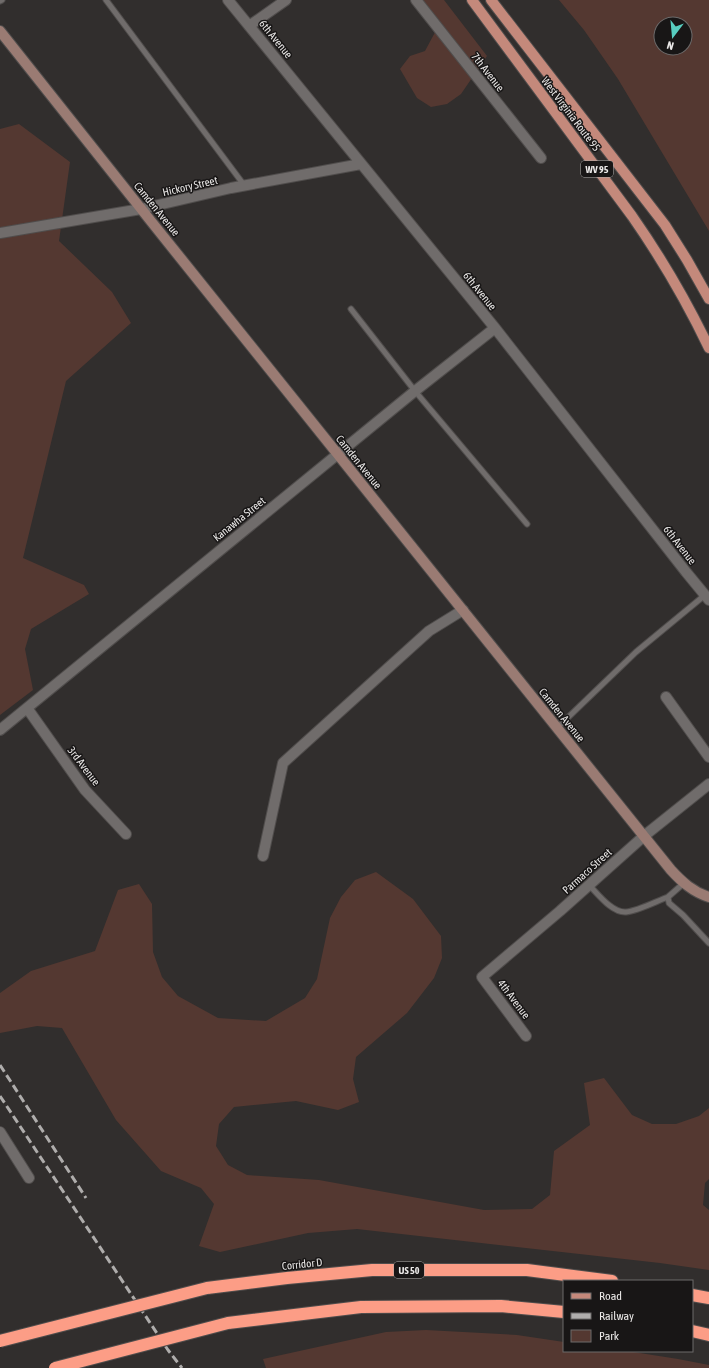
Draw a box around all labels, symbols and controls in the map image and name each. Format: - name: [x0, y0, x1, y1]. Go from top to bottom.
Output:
- north arrow: [653, 16, 693, 56]
- street label: 6th Avenue: [257, 17, 295, 61]
- text: N: [665, 39, 675, 52]
- street label: 7th Avenue: [469, 50, 507, 94]
- street label: West Virginia Route 95: [539, 75, 603, 153]
- road number: WV 95: [581, 161, 613, 177]
- street label: Hickory Street: [161, 174, 219, 198]
- street label: Camden Avenue: [132, 180, 182, 238]
- street label: 6th Avenue: [461, 269, 499, 313]
- street label: Camden Avenue: [334, 433, 384, 491]
- street label: Kanawha Street: [211, 494, 267, 544]
- street label: 6th Avenue: [661, 523, 699, 567]
- street label: Camden Avenue: [537, 686, 587, 744]
- street label: 3rd Avenue: [65, 744, 103, 788]
- street label: Parmaco Street: [560, 846, 614, 896]
- street label: 4th Avenue: [495, 977, 533, 1021]
- street label: Corridor D: [281, 1256, 323, 1272]
- road number: US 50: [394, 1262, 424, 1278]
- legend: [563, 1280, 693, 1352]
- text: Road: [599, 1289, 622, 1303]
- text: Railway: [599, 1309, 634, 1323]
- text: Park: [599, 1329, 620, 1343]

